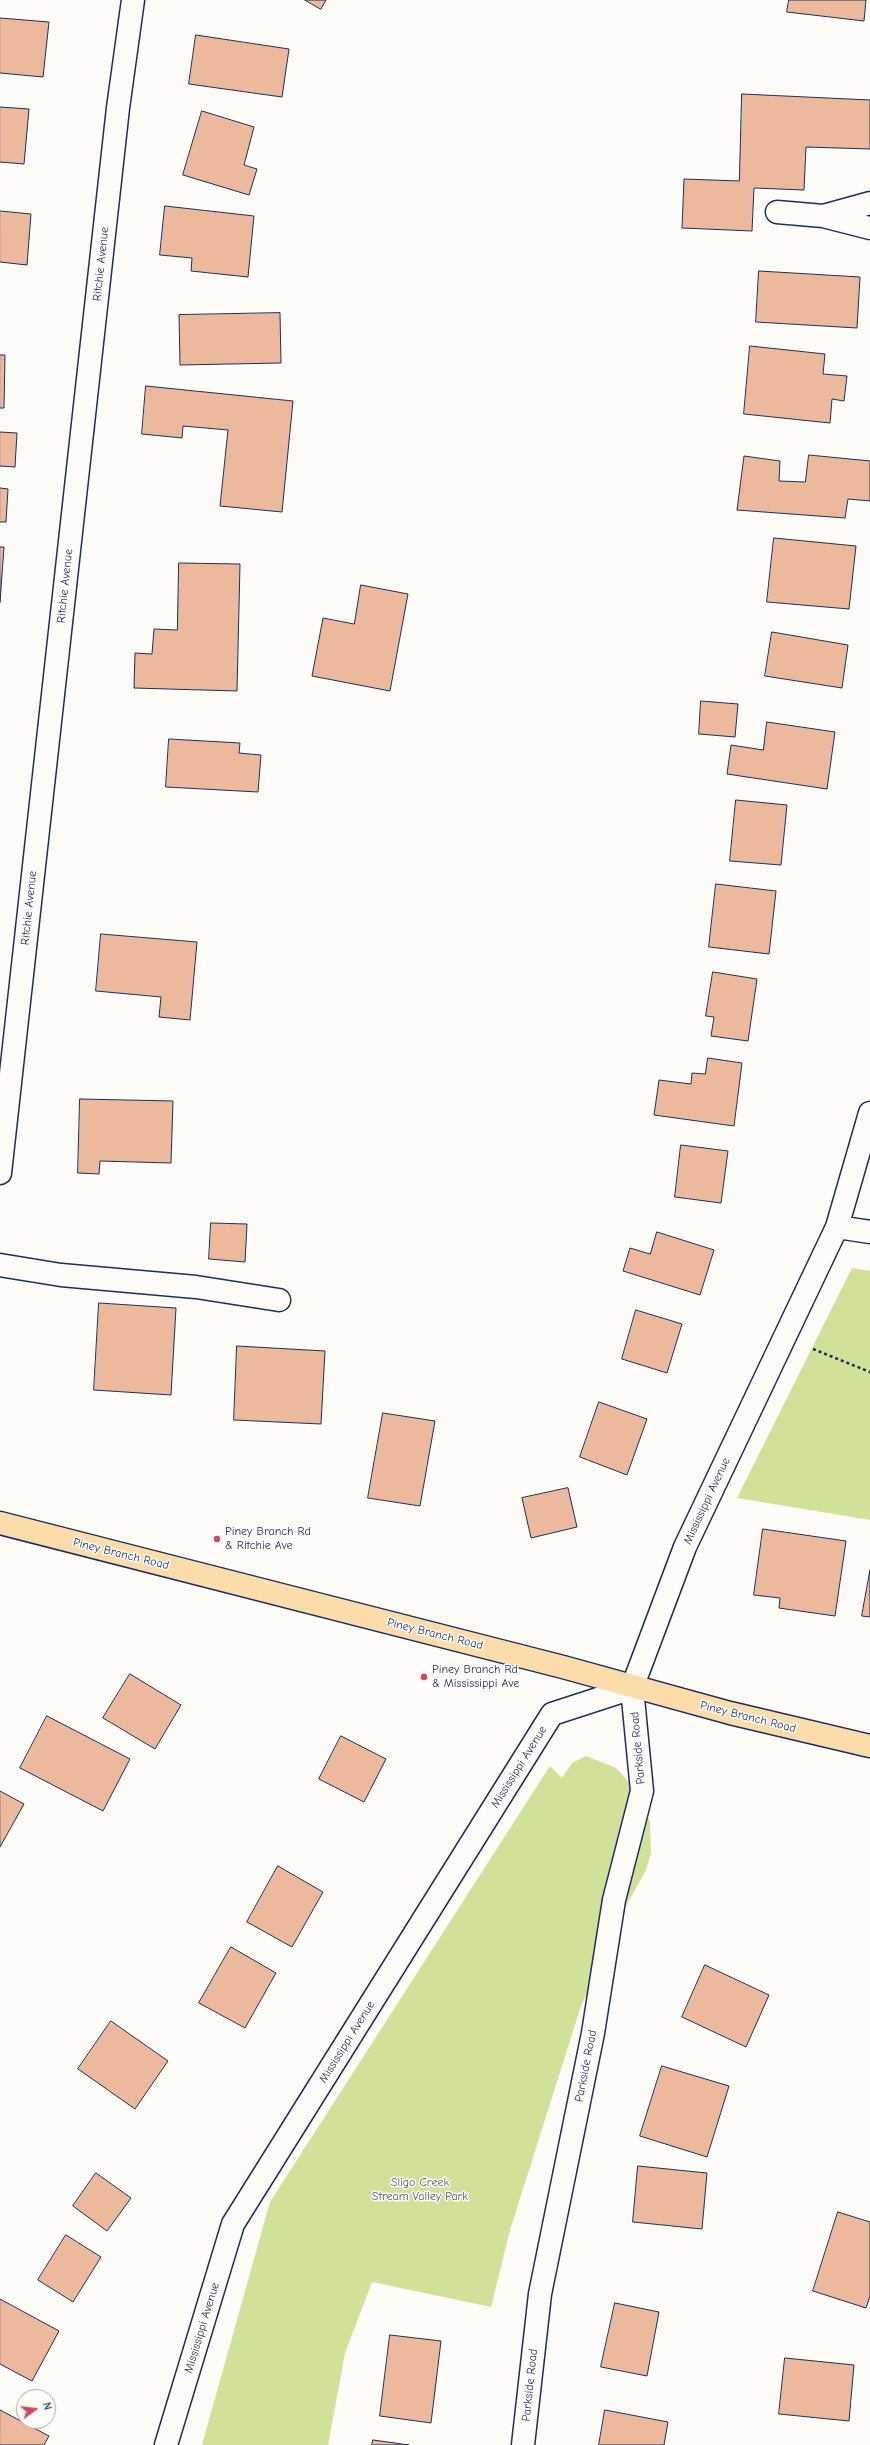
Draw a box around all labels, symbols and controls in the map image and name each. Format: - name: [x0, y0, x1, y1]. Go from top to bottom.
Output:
- street label: Ritchie Avenue: [90, 226, 112, 302]
- street label: Ritchie Avenue: [54, 548, 76, 624]
- street label: Ritchie Avenue: [18, 870, 40, 946]
- street label: Mississippi Avenue: [681, 1455, 733, 1547]
- place label: Piney Branch Rd & Ritchie Ave: [225, 1525, 311, 1553]
- marker: Piney Branch Rd & Ritchie Ave: [212, 1534, 222, 1544]
- street label: Piney Branch Road: [72, 1535, 170, 1573]
- street label: Piney Branch Road: [386, 1615, 484, 1653]
- place label: Piney Branch Rd & Mississippi Ave: [432, 1663, 519, 1691]
- marker: Piney Branch Rd & Mississippi Ave: [419, 1672, 429, 1682]
- street label: Piney Branch Road: [699, 1698, 797, 1736]
- street label: Parkside Road: [628, 1711, 648, 1785]
- street label: Mississippi Avenue: [488, 1723, 550, 1811]
- street label: Mississippi Avenue: [316, 1998, 378, 2086]
- street label: Parkside Road: [572, 2029, 600, 2103]
- park label: Sligo Creek Stream Valley Park: [372, 2176, 468, 2204]
- street label: Mississippi Avenue: [181, 2281, 223, 2375]
- street label: Parkside Road: [519, 2348, 541, 2422]
- north arrow: [16, 2389, 56, 2429]
- text: N: [40, 2401, 54, 2411]

